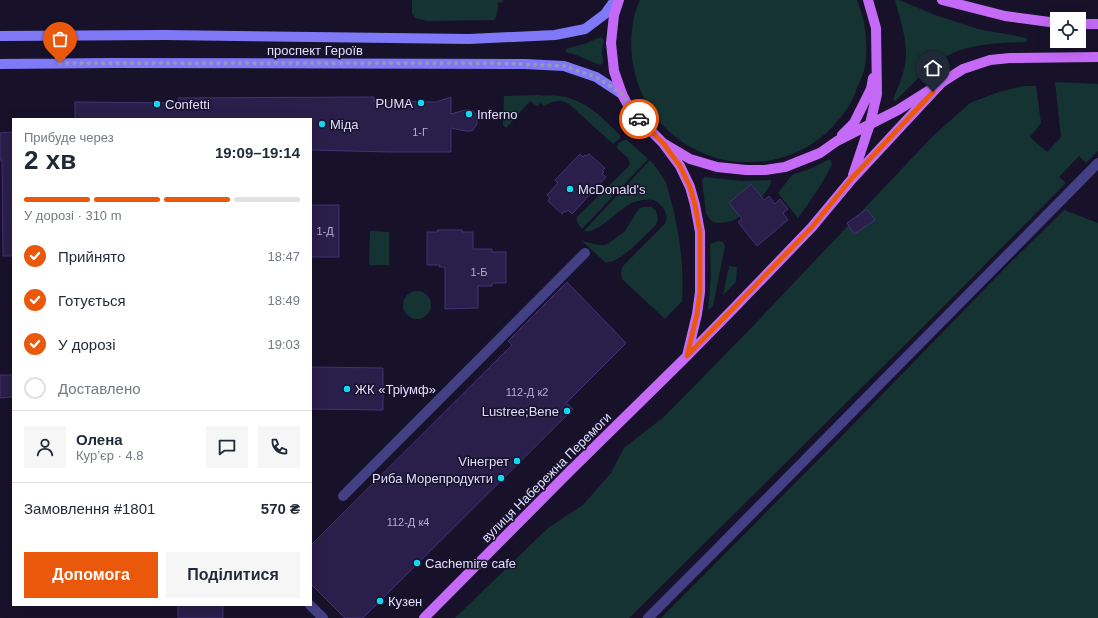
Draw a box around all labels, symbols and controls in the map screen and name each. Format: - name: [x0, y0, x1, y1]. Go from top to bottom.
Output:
- map controls: [1050, 12, 1086, 48]
- button: locate: [1050, 12, 1086, 48]
- pin: [43, 22, 77, 63]
- icon: bag: [49, 28, 71, 50]
- street label: проспект Героїв: [267, 43, 363, 58]
- pin: [916, 51, 950, 92]
- icon: home: [922, 57, 944, 79]
- place label: PUMA: [375, 96, 413, 111]
- place label: Confetti: [165, 97, 210, 112]
- marker: PUMA: [416, 98, 426, 108]
- marker: Confetti: [152, 99, 162, 109]
- courier: [619, 99, 659, 139]
- place label: Inferno: [477, 107, 517, 122]
- icon: car: [628, 108, 650, 130]
- marker: Inferno: [464, 109, 474, 119]
- place label: Міда: [330, 117, 359, 132]
- marker: Міда: [317, 119, 327, 129]
- house number: 1-Г: [412, 126, 428, 138]
- text: Прибуде через: [24, 130, 114, 145]
- text: 19:09–19:14: [215, 144, 300, 161]
- text: 2 хв: [24, 145, 76, 175]
- place label: McDonald's: [578, 182, 646, 197]
- marker: McDonald's: [565, 184, 575, 194]
- text: У дорозі · 310 m: [24, 208, 122, 223]
- house number: 1-Д: [316, 225, 334, 237]
- icon: check: [24, 245, 46, 267]
- text: Прийнято: [58, 248, 125, 265]
- text: 18:47: [267, 249, 300, 264]
- house number: 1-Б: [471, 266, 488, 278]
- icon: check: [24, 289, 46, 311]
- text: Готується: [58, 292, 126, 309]
- text: 18:49: [267, 293, 300, 308]
- icon: check: [24, 333, 46, 355]
- text: У дорозі: [58, 336, 116, 353]
- text: 19:03: [267, 337, 300, 352]
- text: Доставлено: [58, 380, 141, 397]
- place label: ЖК «Тріумф»: [355, 382, 436, 397]
- marker: ЖК «Тріумф»: [342, 384, 352, 394]
- house number: 112-Д к2: [506, 386, 548, 398]
- place label: Lustree;Bene: [482, 404, 559, 419]
- marker: Lustree;Bene: [562, 406, 572, 416]
- street label: вулиця Набережна Перемоги: [478, 409, 614, 545]
- button: person: [24, 426, 66, 468]
- button: chat: [206, 426, 248, 468]
- button: phone: [258, 426, 300, 468]
- text: Олена: [76, 431, 123, 448]
- text: Кур’єр · 4.8: [76, 448, 144, 463]
- place label: Vінегрет: [458, 454, 509, 469]
- marker: Vінегрет: [512, 456, 522, 466]
- place label: Риба Морепродукти: [372, 471, 493, 486]
- marker: Риба Морепродукти: [496, 473, 506, 483]
- text: Замовлення #1801: [24, 500, 155, 517]
- text: 570 ₴: [261, 500, 300, 517]
- house number: 112-Д к4: [387, 516, 429, 528]
- button: Допомога: [24, 552, 158, 598]
- button: Поділитися: [166, 552, 300, 598]
- place label: Cachemire cafe: [425, 556, 516, 571]
- marker: Cachemire cafe: [412, 558, 422, 568]
- place label: Кузен: [388, 594, 422, 609]
- marker: Кузен: [375, 596, 385, 606]

